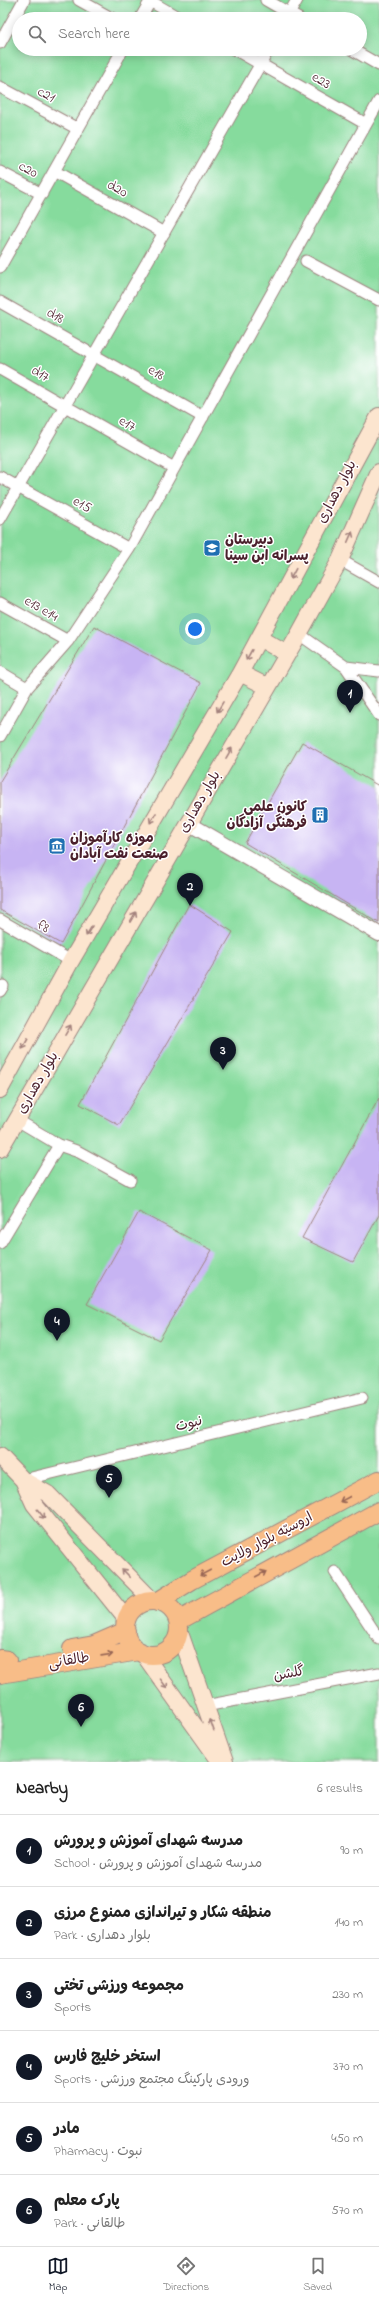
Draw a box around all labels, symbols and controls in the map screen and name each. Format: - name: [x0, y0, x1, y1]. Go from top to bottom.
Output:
- search box: [12, 12, 367, 56]
- icon: search: [26, 23, 48, 45]
- text: Search here: [58, 23, 130, 45]
- street label: e23: [308, 67, 335, 95]
- street label: c21: [33, 82, 59, 109]
- street label: c20: [15, 156, 41, 184]
- street label: d20: [103, 175, 131, 203]
- street label: d18: [42, 303, 68, 329]
- street label: d17: [27, 360, 53, 388]
- street label: e18: [144, 360, 168, 386]
- street label: e17: [115, 411, 140, 437]
- street label: بلوار دهداری: [312, 457, 362, 527]
- street label: e15: [69, 491, 95, 519]
- place label: دبیرستان پسرانه ابن سینا: [225, 530, 308, 567]
- one-way arrow: [346, 532, 354, 544]
- school or university icon: دبیرستان پسرانه ابن سینا: [202, 538, 222, 558]
- one-way arrow: [289, 567, 297, 579]
- street label: e13 e14: [20, 591, 62, 627]
- your location: [185, 619, 205, 639]
- one-way arrow: [245, 649, 253, 661]
- pin: 1: [337, 680, 363, 713]
- one-way arrow: [215, 701, 223, 713]
- one-way arrow: [225, 747, 233, 759]
- street label: بلوار دهداری: [174, 767, 226, 837]
- place label: کانون علمی فرهنگی آزادگان: [227, 797, 308, 834]
- building icon: کانون علمی فرهنگی آزادگان: [310, 805, 330, 825]
- one-way arrow: [149, 812, 157, 824]
- place label: موزه کارآموزان صنعت نفت آبادان: [70, 828, 168, 865]
- museum icon: موزه کارآموزان صنعت نفت آبادان: [47, 836, 67, 856]
- pin: 2: [177, 873, 203, 906]
- one-way arrow: [130, 912, 138, 924]
- street label: f8: [33, 915, 53, 939]
- one-way arrow: [84, 925, 92, 937]
- one-way arrow: [65, 1024, 73, 1036]
- pin: 3: [210, 1037, 236, 1070]
- one-way arrow: [21, 1038, 28, 1050]
- street label: بلوار دهداری: [12, 1048, 64, 1118]
- pin: 4: [44, 1308, 70, 1341]
- street label: نبوت: [173, 1411, 205, 1437]
- pin: 5: [96, 1465, 122, 1498]
- one-way arrow: [339, 1495, 351, 1503]
- street label: اروسیّه بلوار ولایت: [217, 1507, 317, 1573]
- one-way arrow: [37, 1508, 46, 1519]
- one-way arrow: [121, 1568, 130, 1578]
- one-way arrow: [199, 1570, 211, 1577]
- one-way arrow: [255, 1570, 267, 1577]
- street label: طالقانی: [47, 1647, 91, 1675]
- one-way arrow: [100, 1651, 113, 1659]
- street label: گلشن: [272, 1661, 306, 1687]
- one-way arrow: [160, 1679, 168, 1690]
- pin: 6: [68, 1694, 94, 1727]
- one-way arrow: [208, 1719, 215, 1732]
- text: Nearby: [16, 1776, 68, 1801]
- text: 6 results: [317, 1779, 363, 1798]
- text: مدرسه شهدای آموزش و پرورش: [54, 1830, 243, 1852]
- text: 1: [27, 1841, 31, 1860]
- text: 90 m: [340, 1841, 363, 1860]
- text: School · مدرسه شهدای آموزش و پرورش: [54, 1854, 262, 1873]
- text: منطقه شکار و تیراندازی ممنوع مرزی: [54, 1902, 272, 1924]
- text: 2: [26, 1913, 32, 1932]
- text: 140 m: [335, 1913, 363, 1932]
- text: Park · بلوار دهداری: [54, 1926, 151, 1945]
- text: مجموعه ورزشی تختی: [54, 1975, 184, 1997]
- text: 3: [26, 1985, 32, 2004]
- text: 230 m: [332, 1985, 363, 2004]
- text: Sports: [54, 1998, 91, 2017]
- text: استخر خلیج فارس: [54, 2046, 161, 2068]
- text: 4: [26, 2057, 32, 2076]
- text: 370 m: [333, 2057, 363, 2076]
- text: Sports · ورودی پارکینگ مجتمع ورزشی: [54, 2070, 249, 2089]
- text: مادر: [54, 2118, 80, 2140]
- text: 5: [25, 2129, 33, 2148]
- text: 450 m: [331, 2129, 363, 2148]
- text: Pharmacy · نبوت: [54, 2142, 142, 2161]
- text: پارک معلم: [54, 2190, 120, 2212]
- text: 6: [26, 2201, 32, 2220]
- text: 570 m: [331, 2201, 363, 2220]
- text: Park · طالقانی: [54, 2214, 125, 2233]
- tab: Map: [47, 2255, 69, 2295]
- tab: Directions: [163, 2255, 209, 2295]
- tab: Saved: [303, 2255, 332, 2295]

